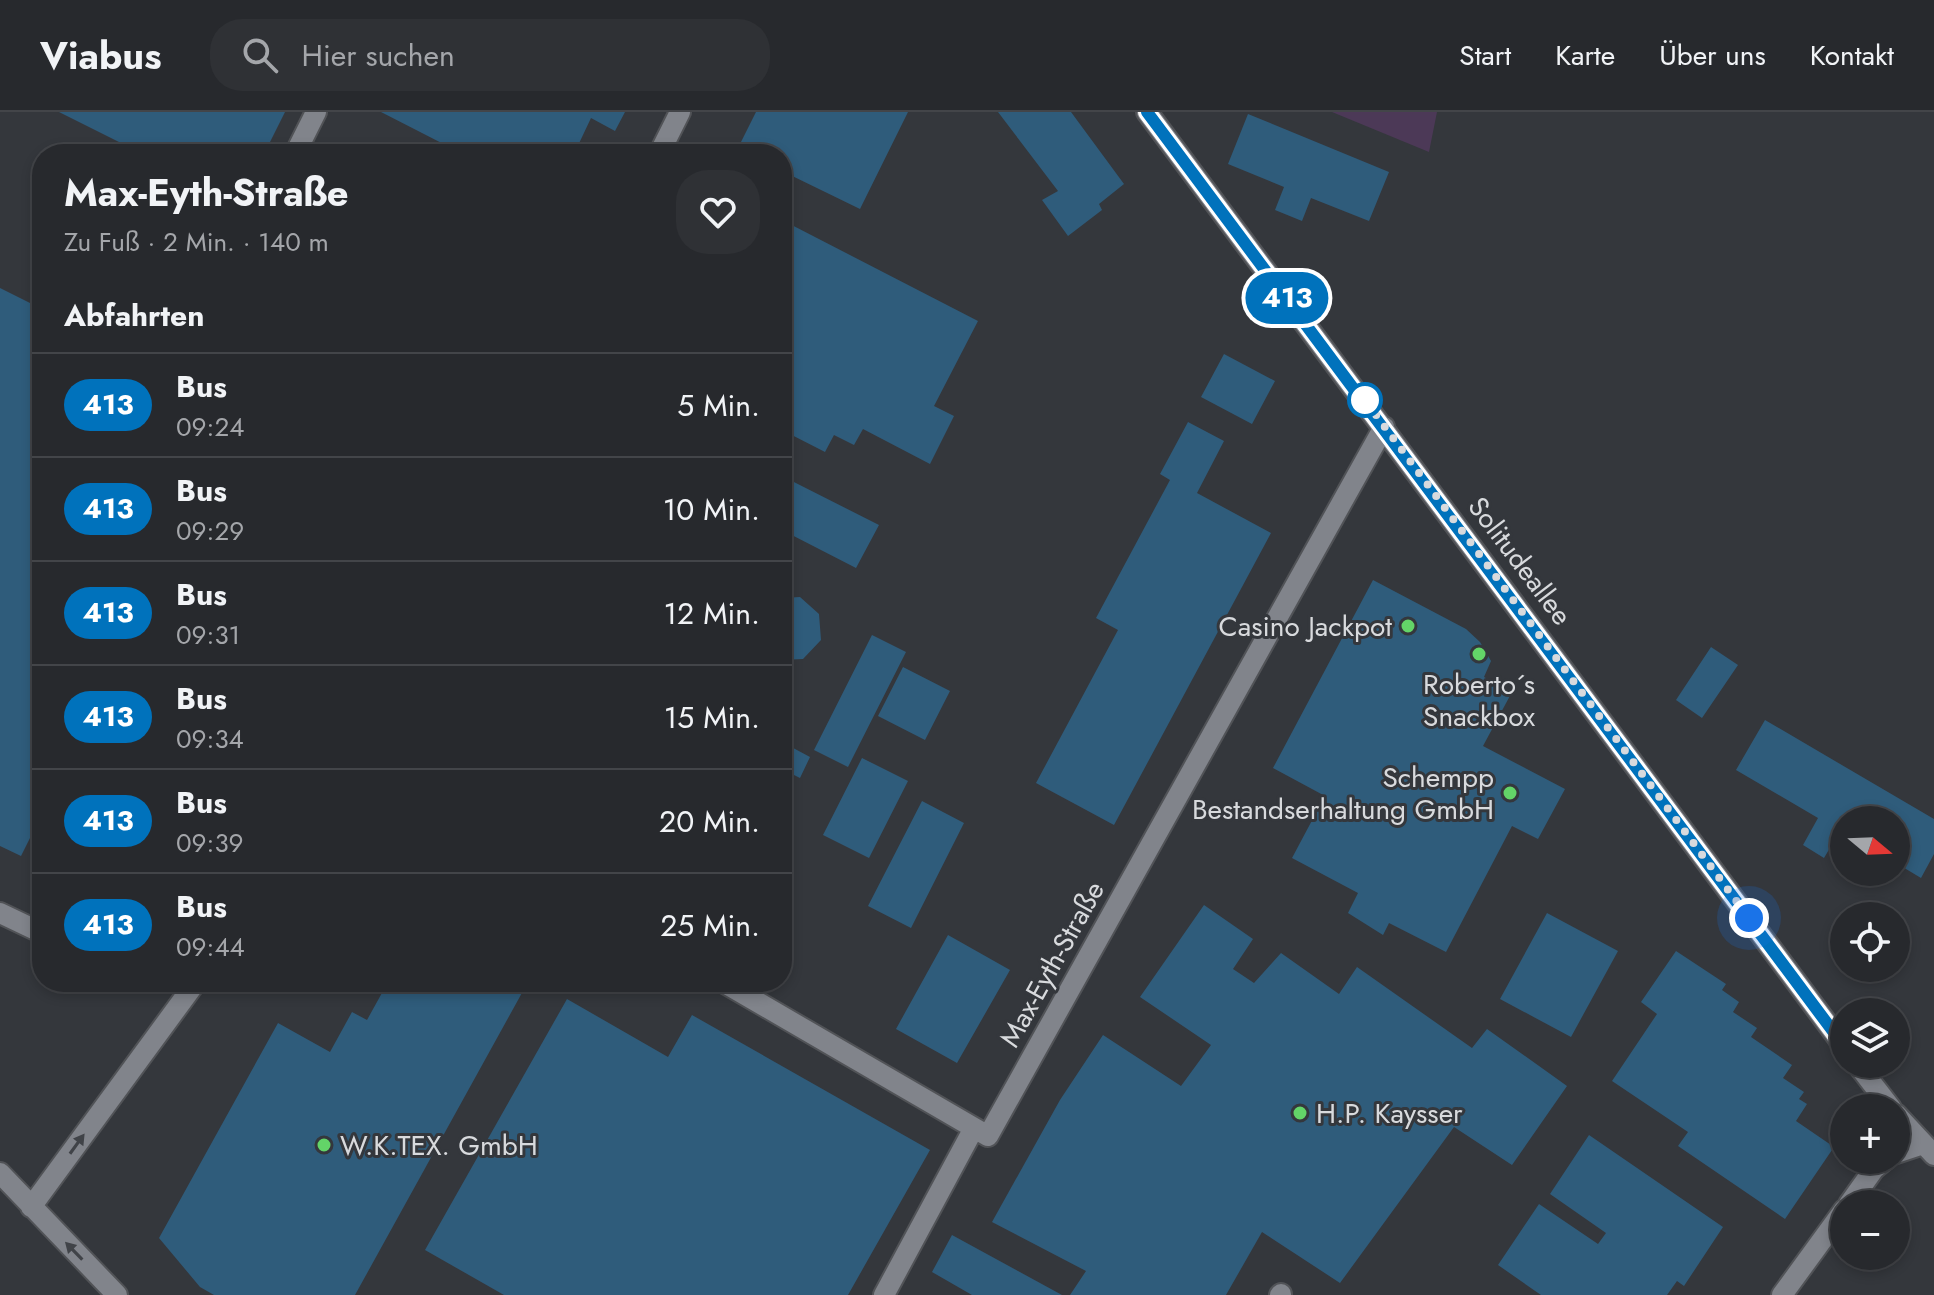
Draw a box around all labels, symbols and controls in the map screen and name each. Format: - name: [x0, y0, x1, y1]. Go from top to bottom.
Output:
- search box: [210, 19, 770, 91]
- text: Viabus: [40, 28, 162, 83]
- icon: search: [238, 33, 282, 77]
- text: Hier suchen: [302, 34, 455, 77]
- text: Start: [1459, 35, 1511, 76]
- text: Karte: [1555, 35, 1615, 76]
- text: Über uns: [1659, 35, 1766, 76]
- text: Kontakt: [1810, 35, 1894, 76]
- text: Max-Eyth-Straße: [64, 165, 348, 220]
- button: heart: [676, 170, 760, 254]
- text: Zu Fuß · 2 Min. · 140 m: [64, 223, 329, 261]
- line badge: 413: [1241, 272, 1333, 324]
- text: 413: [1261, 277, 1313, 318]
- text: Abfahrten: [64, 294, 204, 337]
- text: Bus: [176, 365, 227, 408]
- unlabelled marker: [1348, 383, 1382, 417]
- text: 413: [82, 384, 134, 425]
- text: 5 Min.: [677, 384, 760, 427]
- text: 09:24: [176, 408, 244, 446]
- text: Bus: [176, 469, 227, 512]
- text: 413: [82, 488, 134, 529]
- text: 10 Min.: [663, 488, 760, 531]
- street label: Solitudeallee: [1458, 488, 1582, 634]
- text: 09:29: [176, 512, 244, 550]
- text: Bus: [176, 573, 227, 616]
- text: 413: [82, 592, 134, 633]
- text: 12 Min.: [664, 592, 760, 635]
- place label: Casino Jackpot: [1219, 606, 1392, 647]
- text: 09:31: [176, 616, 240, 654]
- marker: Casino Jackpot: [1399, 617, 1417, 635]
- marker: Roberto´s Snackbox: [1470, 645, 1488, 663]
- place label: Roberto´s Snackbox: [1423, 664, 1535, 737]
- text: Bus: [176, 677, 227, 720]
- text: 413: [82, 696, 134, 737]
- text: 15 Min.: [664, 696, 760, 739]
- text: 09:34: [176, 720, 244, 758]
- place label: Schempp Bestandserhaltung GmbH: [1192, 757, 1494, 830]
- text: Bus: [176, 781, 227, 824]
- marker: Schempp Bestandserhaltung GmbH: [1501, 784, 1519, 802]
- text: 413: [82, 800, 134, 841]
- text: 20 Min.: [659, 800, 760, 843]
- north arrow: [1830, 806, 1910, 886]
- map controls: [1830, 806, 1910, 1270]
- text: 09:39: [176, 824, 244, 862]
- street label: Max-Eyth-Straße: [989, 874, 1115, 1054]
- text: Bus: [176, 885, 227, 928]
- your location: [1729, 898, 1769, 938]
- button: locate: [1830, 902, 1910, 982]
- text: 413: [82, 904, 134, 945]
- text: 25 Min.: [660, 904, 760, 947]
- text: 09:44: [176, 928, 245, 966]
- button: layers: [1830, 998, 1910, 1078]
- place label: H.P. Kaysser: [1316, 1093, 1463, 1134]
- button: +: [1830, 1094, 1910, 1174]
- marker: H.P. Kaysser: [1291, 1104, 1309, 1122]
- place label: W.K.TEX. GmbH: [340, 1125, 538, 1166]
- one-way arrow: [69, 1133, 85, 1155]
- marker: W.K.TEX. GmbH: [315, 1136, 333, 1154]
- button: −: [1830, 1190, 1910, 1270]
- one-way arrow: [65, 1242, 83, 1261]

